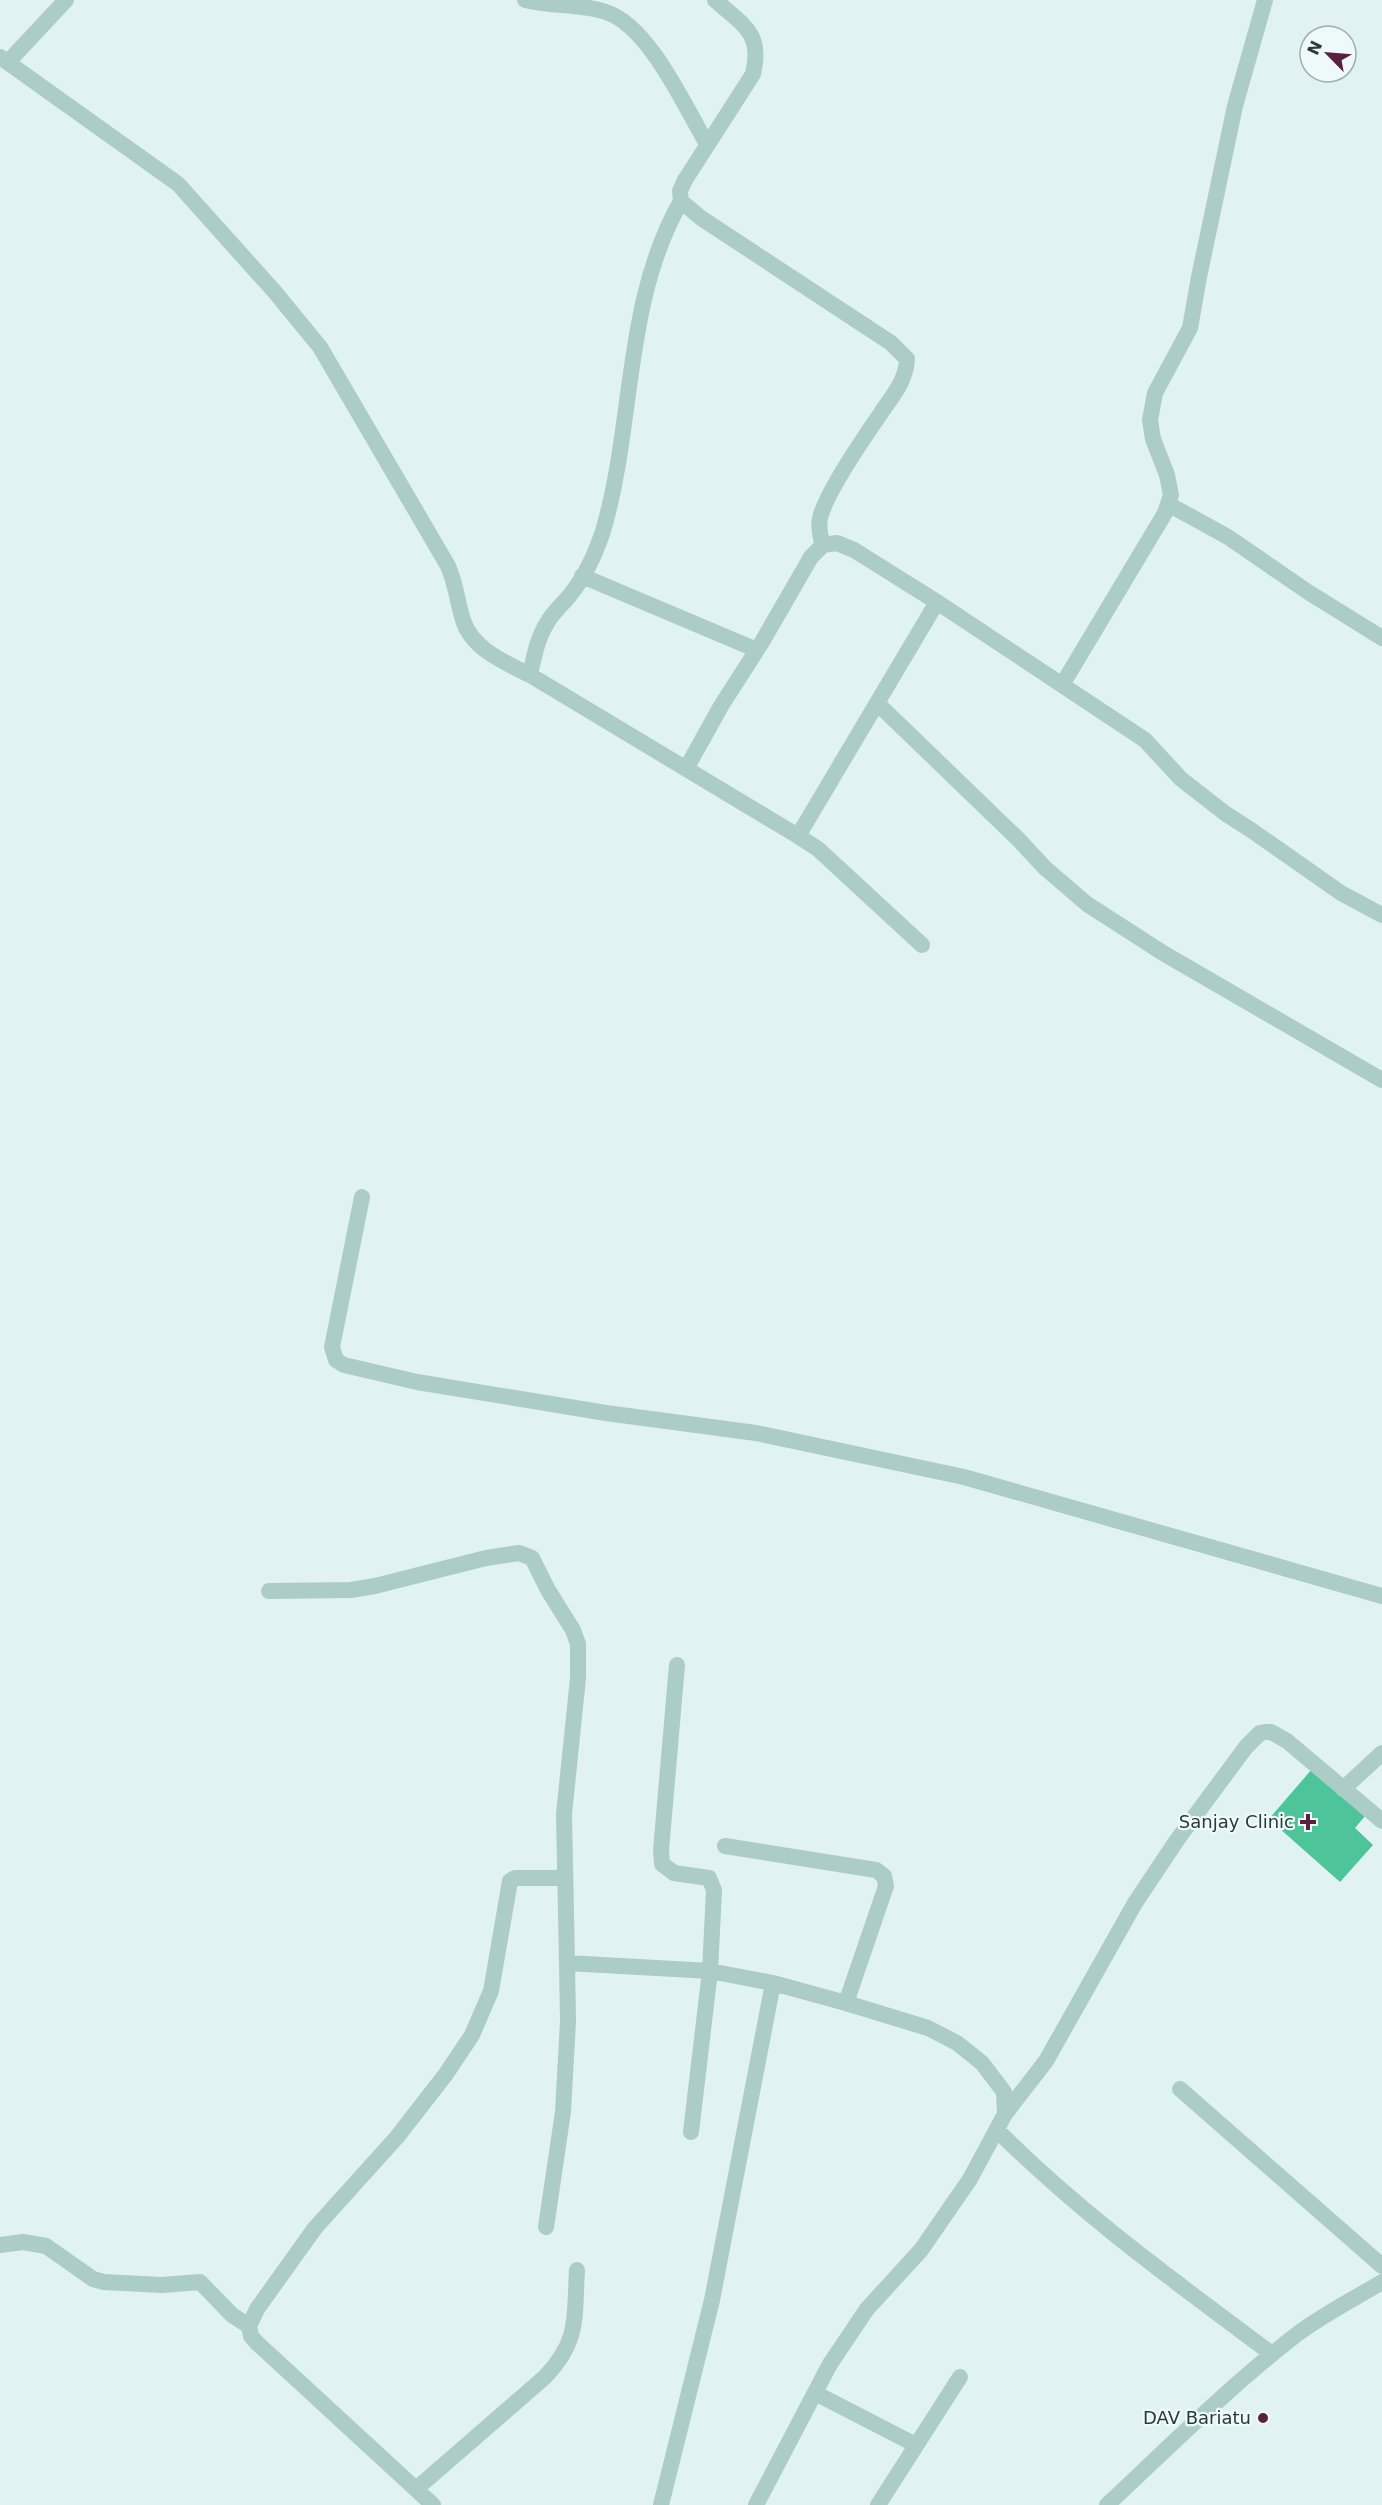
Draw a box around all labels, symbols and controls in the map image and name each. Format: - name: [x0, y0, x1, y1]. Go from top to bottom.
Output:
- north arrow: [1298, 24, 1358, 84]
- text: N: [1303, 38, 1326, 58]
- place label: Sanjay Clinic: [1179, 1811, 1294, 1832]
- marker: Sanjay Clinic: [1299, 1813, 1317, 1831]
- place label: DAV Bariatu: [1143, 2407, 1251, 2428]
- marker: DAV Bariatu: [1256, 2411, 1270, 2425]

